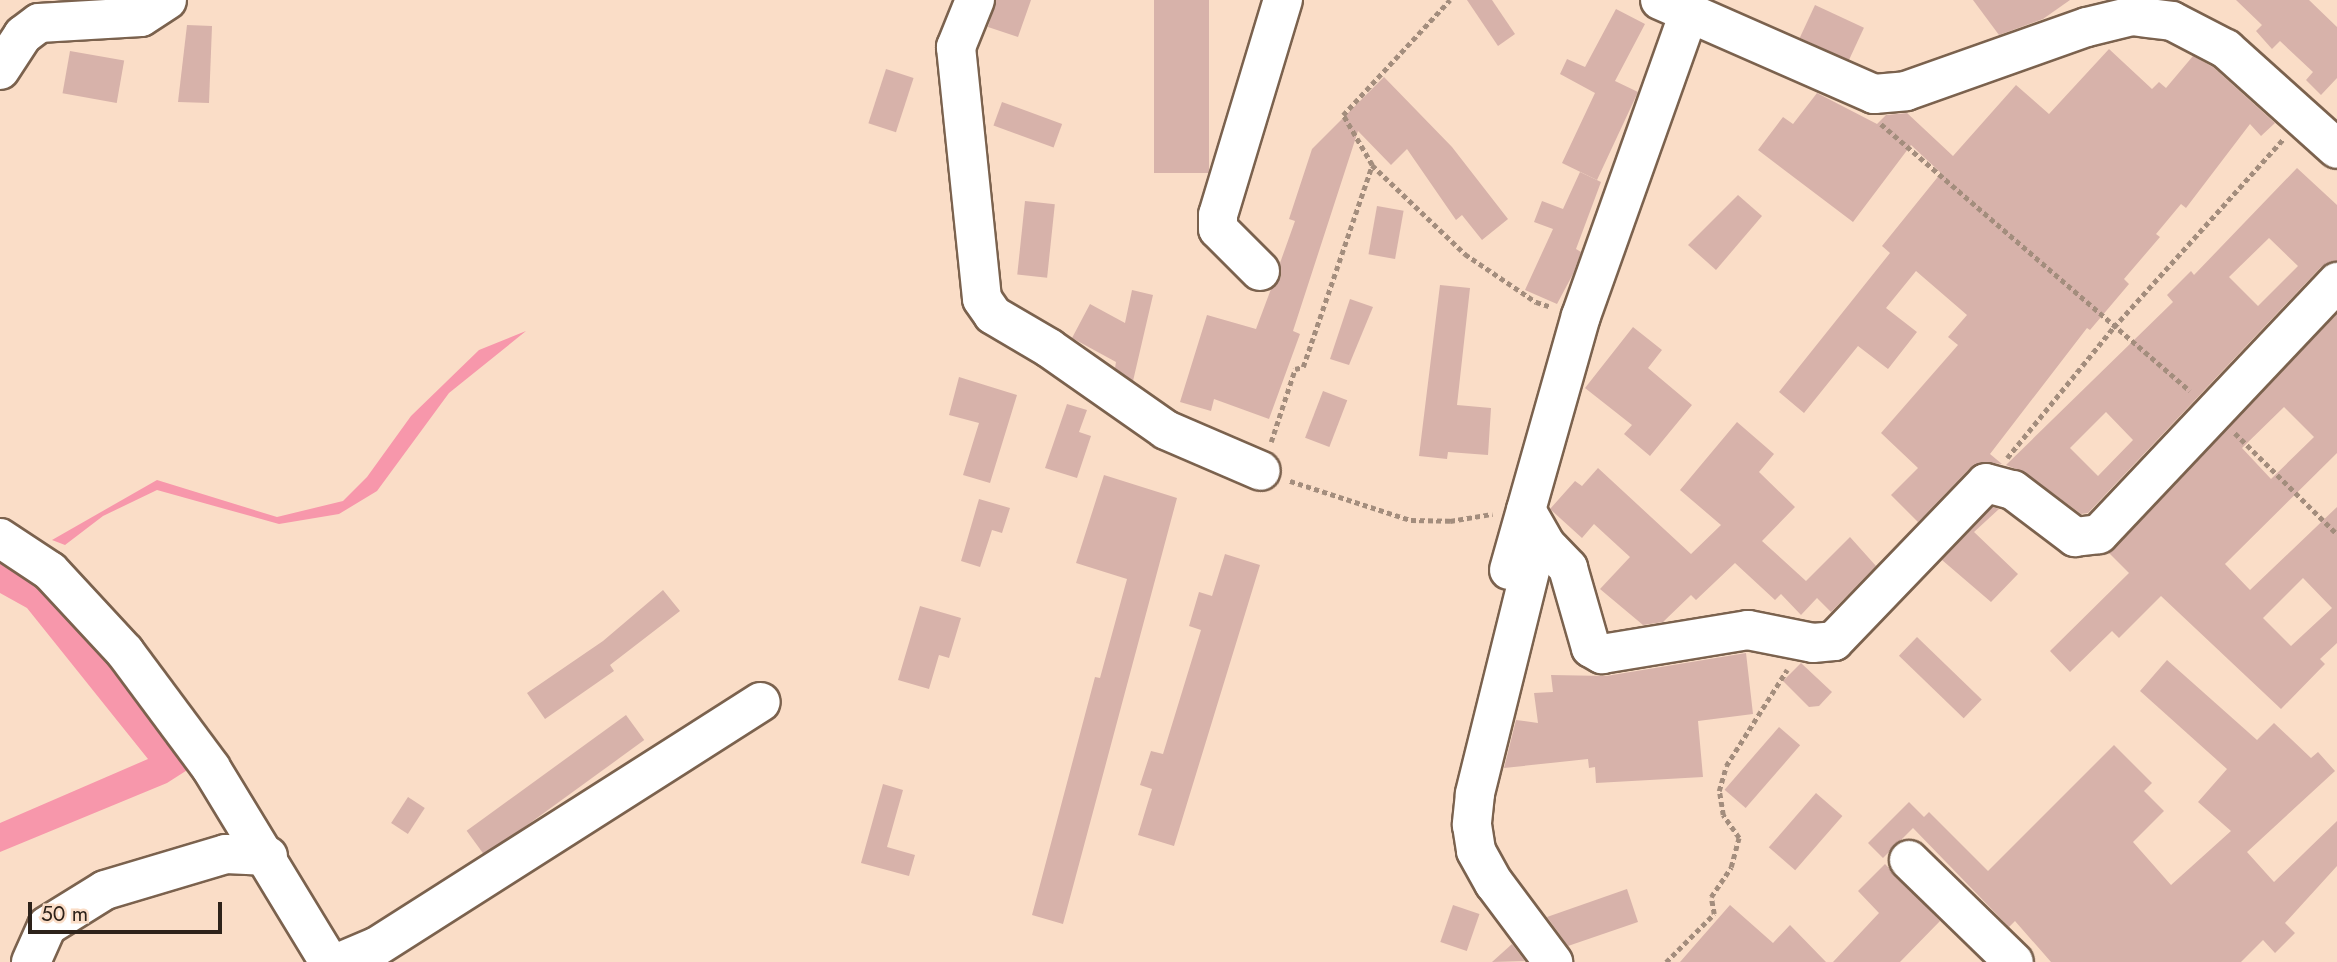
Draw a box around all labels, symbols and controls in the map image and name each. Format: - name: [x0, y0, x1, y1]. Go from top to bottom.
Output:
- scale bar: [32, 888, 226, 932]
- text: 50 m: [41, 899, 88, 929]

